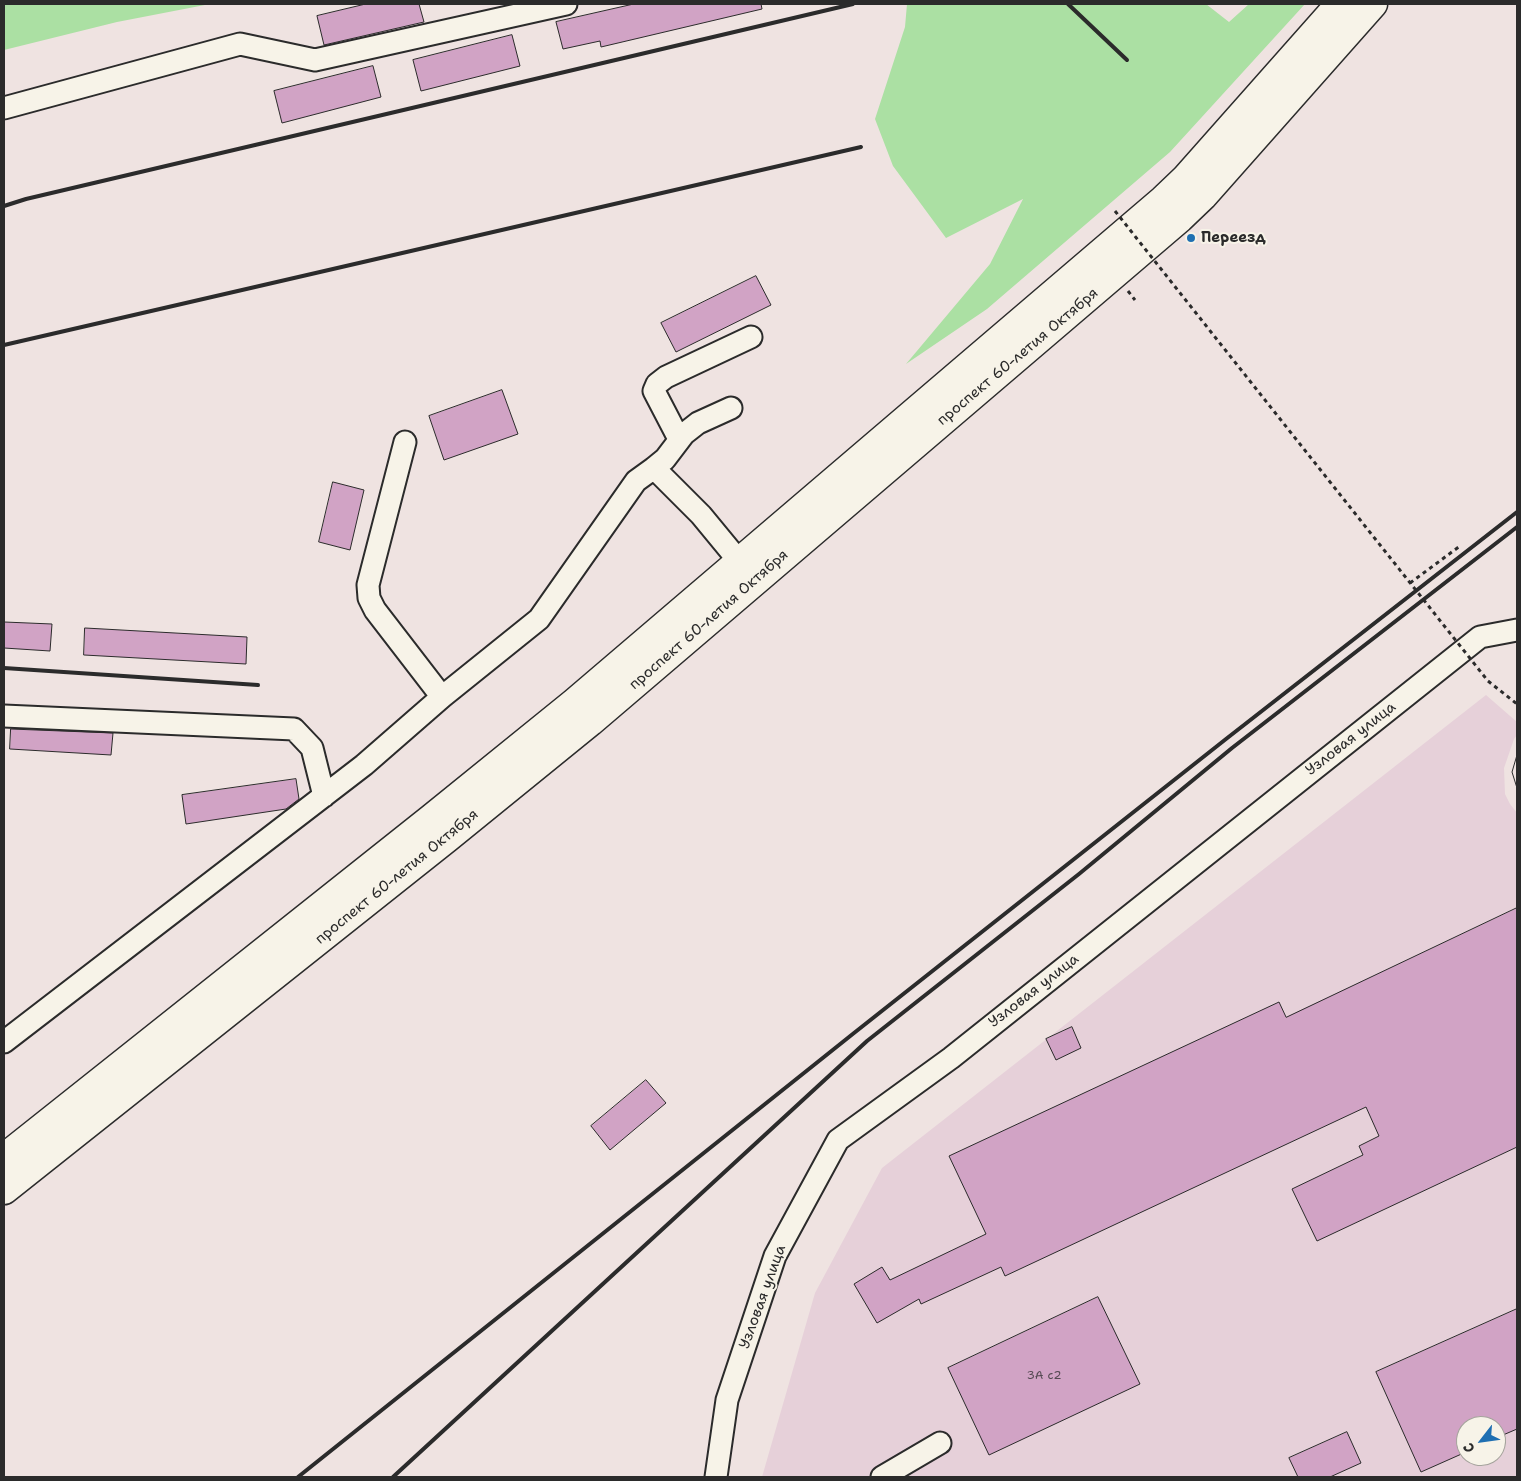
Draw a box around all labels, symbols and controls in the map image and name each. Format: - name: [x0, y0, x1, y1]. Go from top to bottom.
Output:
- place label: Переезд: [1201, 229, 1266, 247]
- marker: Переезд: [1185, 232, 1197, 244]
- street label: проспект 60-летия Октября: [934, 284, 1102, 430]
- street label: проспект 60-летия Октября: [626, 546, 792, 694]
- street label: Узловая улица: [1302, 698, 1400, 780]
- street label: проспект 60-летия Октября: [312, 806, 482, 948]
- street label: Узловая улица: [985, 950, 1083, 1032]
- street label: Узловая улица: [736, 1242, 790, 1352]
- house number: 3А с2: [1026, 1369, 1062, 1383]
- north arrow: [1456, 1416, 1506, 1466]
- text: С: [1459, 1440, 1479, 1456]

